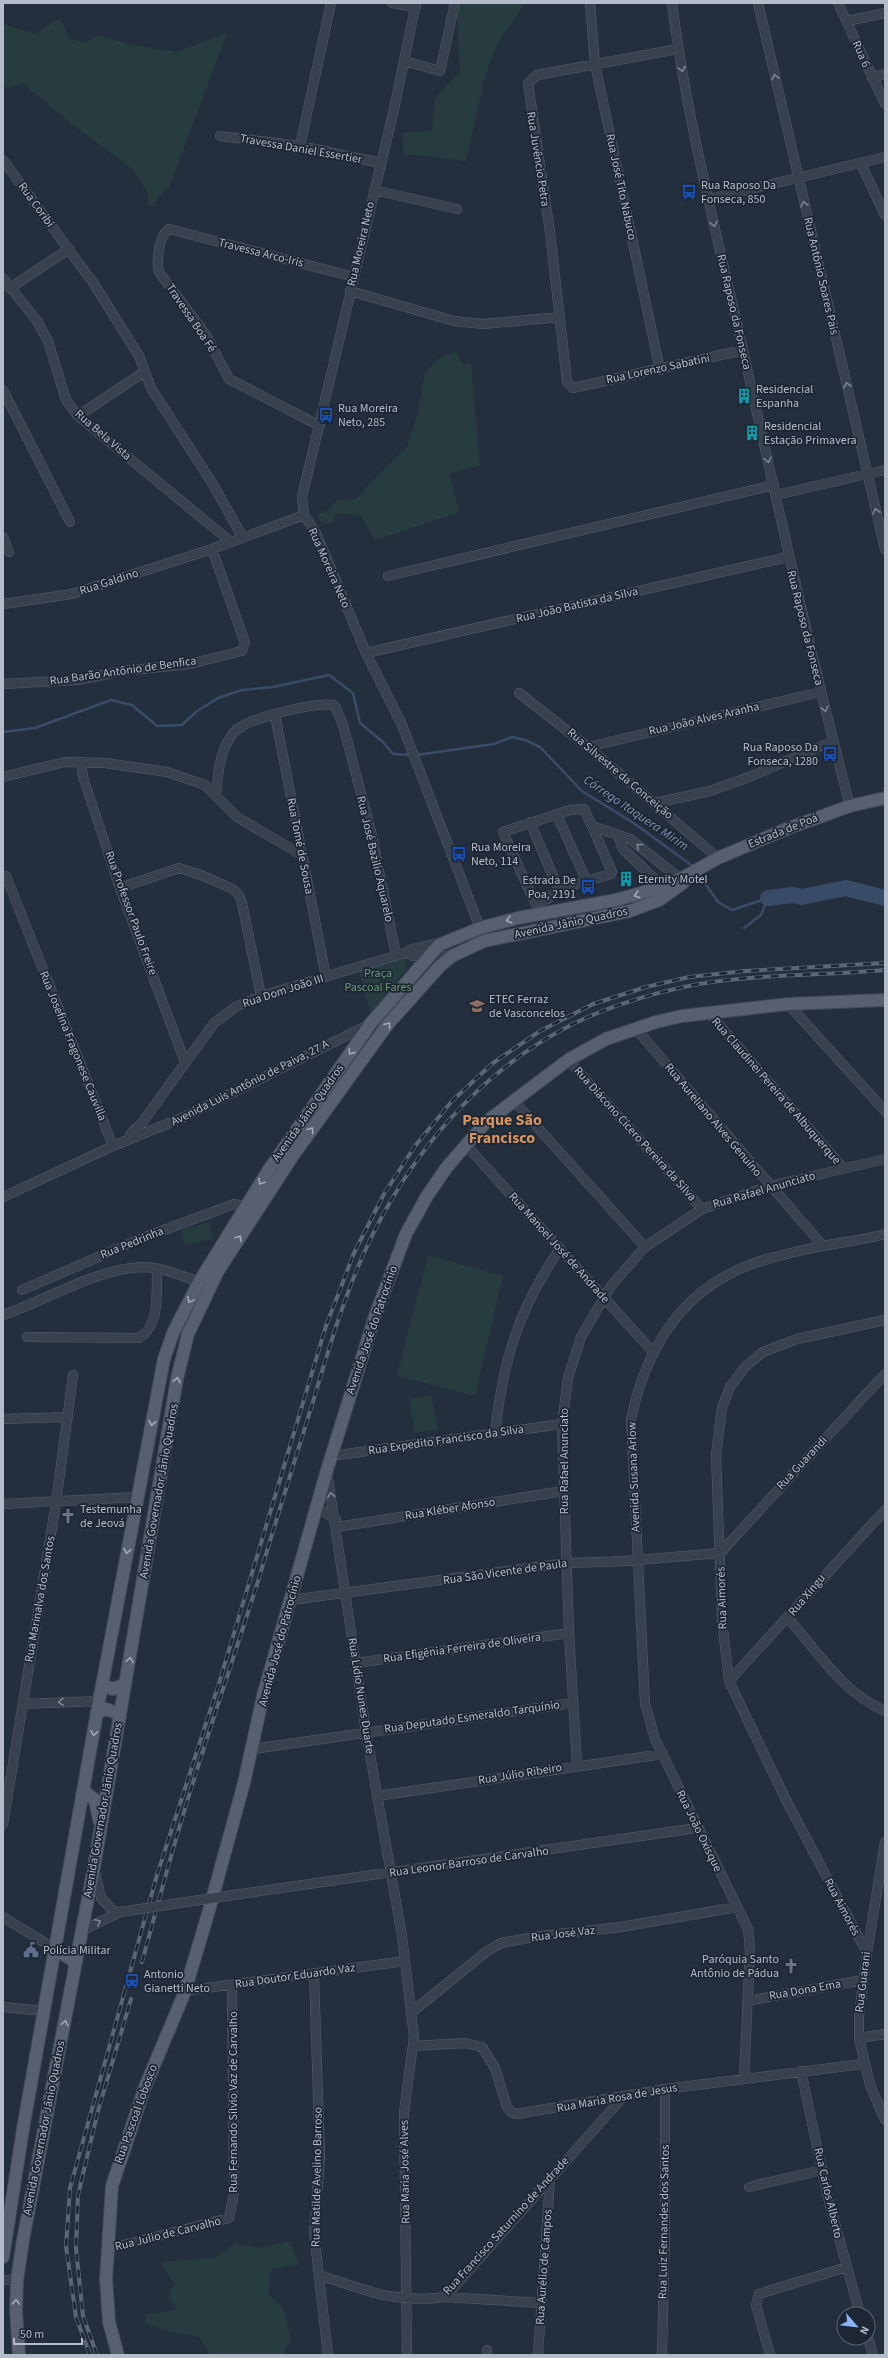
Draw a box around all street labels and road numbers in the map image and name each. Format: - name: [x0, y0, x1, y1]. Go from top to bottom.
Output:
- street label: Rua 6: [848, 38, 874, 70]
- street label: Rua Juvêncio Petra: [522, 110, 554, 208]
- street label: Travessa Daniel Essertier: [239, 130, 364, 168]
- street label: Rua José Tito Nabuco: [601, 132, 641, 242]
- street label: Rua Coribi: [14, 179, 58, 231]
- street label: Rua Moreira Neto: [343, 200, 379, 288]
- street label: Rua Antônio Soares Pais: [799, 216, 843, 336]
- street label: Travessa Arco-Iris: [217, 234, 305, 272]
- street label: Rua Raposo da Fonseca: [712, 253, 756, 371]
- street label: Travessa Boa Fé: [162, 280, 220, 356]
- street label: Rua Lorenzo Sabatini: [604, 350, 712, 388]
- street label: Rua Bela Vista: [71, 406, 135, 464]
- street label: Rua Moreira Neto: [304, 525, 354, 611]
- street label: Rua Galdino: [77, 564, 141, 600]
- street label: Rua Raposo da Fonseca: [782, 569, 828, 687]
- street label: Rua João Batista da Silva: [514, 583, 640, 627]
- street label: Rua Barão Antônio de Benfica: [48, 652, 198, 690]
- street label: Rua João Alves Aranha: [647, 698, 761, 740]
- street label: Rua Silvestre da Conceição: [563, 724, 677, 824]
- street label: Rua José Bazilio Aquarelo: [352, 794, 398, 924]
- street label: Rua Tomé de Sousa: [282, 796, 318, 896]
- street label: Estrada de Poá: [745, 809, 821, 853]
- street label: Rua Professor Paulo Freire: [101, 849, 161, 978]
- street label: Avenida Jânio Quadros: [513, 903, 629, 943]
- street label: Rua Josefina Fragonese Cauvilla: [35, 968, 111, 1124]
- street label: Rua Dom João III: [240, 970, 326, 1012]
- street label: Rua Claudinei Pereira de Albuquerque: [707, 1014, 845, 1168]
- street label: Avenida Luis Antônio de Paiva, 27 A: [168, 1035, 332, 1130]
- street label: Rua Aureliano Alves Genuíno: [660, 1060, 766, 1180]
- street label: Avenida Jânio Quadros: [268, 1061, 348, 1165]
- street label: Rua Diácono Cícero Pereira da Silva: [570, 1063, 700, 1205]
- street label: Rua Rafael Anunciato: [711, 1167, 817, 1213]
- street label: Rua Manoel José de Andrade: [505, 1189, 614, 1307]
- street label: Rua Pedrinha: [98, 1223, 166, 1263]
- street label: Avenida José do Patrocínio: [342, 1263, 402, 1397]
- street label: Avenida Governador Jânio Quadros: [135, 1402, 183, 1580]
- street label: Rua Rafael Anunciato: [556, 1408, 573, 1514]
- street label: Rua Expedito Francisco da Silva: [367, 1421, 525, 1459]
- street label: Avenida Susana Arlow: [624, 1421, 644, 1532]
- street label: Rua Guarandi: [773, 1432, 831, 1494]
- street label: Rua Kléber Afonso: [404, 1493, 496, 1525]
- street label: Rua Marinalva dos Santos: [21, 1534, 59, 1664]
- street label: Rua São Vicente de Paula: [442, 1555, 568, 1589]
- street label: Rua Aimorés: [712, 1566, 732, 1630]
- street label: Rua Xingu: [784, 1570, 830, 1620]
- street label: Avenida José do Patrocínio: [254, 1574, 306, 1708]
- street label: Rua Efigênia Ferreira de Oliveira: [382, 1629, 542, 1667]
- street label: Rua Lídio Nunes Duarte: [343, 1637, 379, 1755]
- street label: Rua Deputado Esmeraldo Tarquínio: [383, 1696, 561, 1738]
- street label: Avenida Governador Jânio Quadros: [79, 1721, 127, 1899]
- street label: Rua Júlio Ribeiro: [477, 1759, 563, 1789]
- street label: Rua João Oxisque: [672, 1787, 726, 1875]
- street label: Rua Leonor Barroso de Carvalho: [388, 1842, 550, 1882]
- street label: Rua Aimorés: [820, 1875, 864, 1939]
- street label: Rua José Vaz: [530, 1922, 596, 1946]
- street label: Rua Guarani: [851, 1951, 875, 2013]
- street label: Rua Doutor Eduardo Vaz: [234, 1959, 356, 1993]
- street label: Rua Dona Ema: [768, 1975, 842, 2005]
- street label: Rua Fernando Sílvio Vaz de Carvalho: [225, 2011, 242, 2193]
- street label: Avenida Governador Jânio Quadros: [19, 2039, 69, 2217]
- street label: Rua Pascoal Lobosco: [110, 2062, 162, 2166]
- street label: Rua Maria Rosa de Jesus: [555, 2079, 679, 2117]
- street label: Rua Matilde Avelino Barroso: [307, 2107, 327, 2247]
- street label: Rua Maria José Alves: [396, 2120, 414, 2224]
- street label: Rua Luiz Fernandes dos Santos: [654, 2145, 674, 2299]
- street label: Rua Carlos Alberto: [809, 2146, 847, 2240]
- street label: Rua Francisco Saturnino de Andrade: [439, 2153, 573, 2299]
- street label: Rua Aurélio de Campos: [531, 2209, 557, 2325]
- street label: Rua Julio de Carvalho: [113, 2213, 223, 2255]

